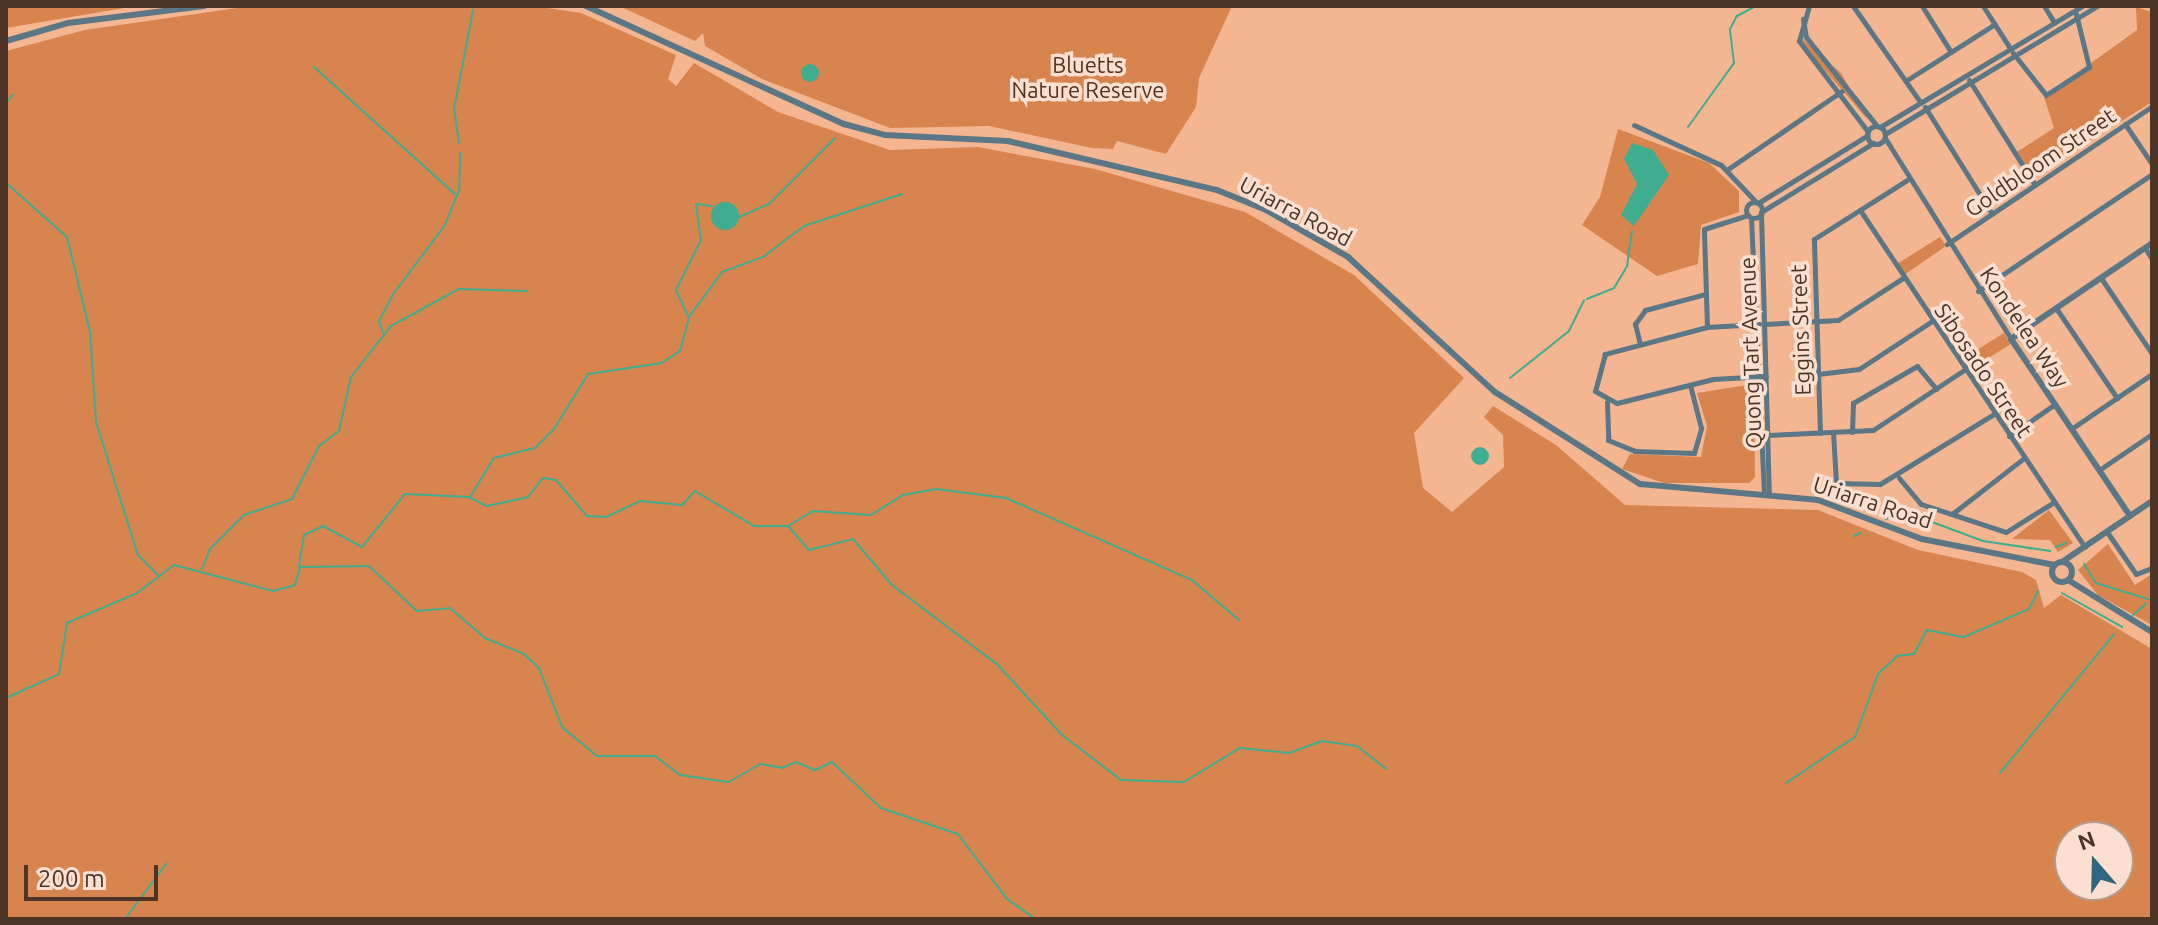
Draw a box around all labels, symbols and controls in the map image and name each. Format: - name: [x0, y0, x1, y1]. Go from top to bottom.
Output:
- park label: Bluetts Nature Reserve: [1012, 51, 1164, 102]
- street label: Goldbloom Street: [1960, 102, 2120, 222]
- street label: Uriarra Road: [1235, 170, 1357, 252]
- street label: Quong Tart Avenue: [1733, 257, 1767, 449]
- street label: Kondelea Way: [1975, 262, 2075, 392]
- street label: Eggins Street: [1785, 264, 1815, 396]
- street label: Sibosado Street: [1930, 298, 2038, 442]
- street label: Uriarra Road: [1810, 470, 1936, 534]
- north arrow: [2054, 821, 2134, 901]
- text: N: [2074, 825, 2098, 854]
- scale bar: [28, 849, 162, 899]
- text: 200 m: [38, 865, 105, 892]

